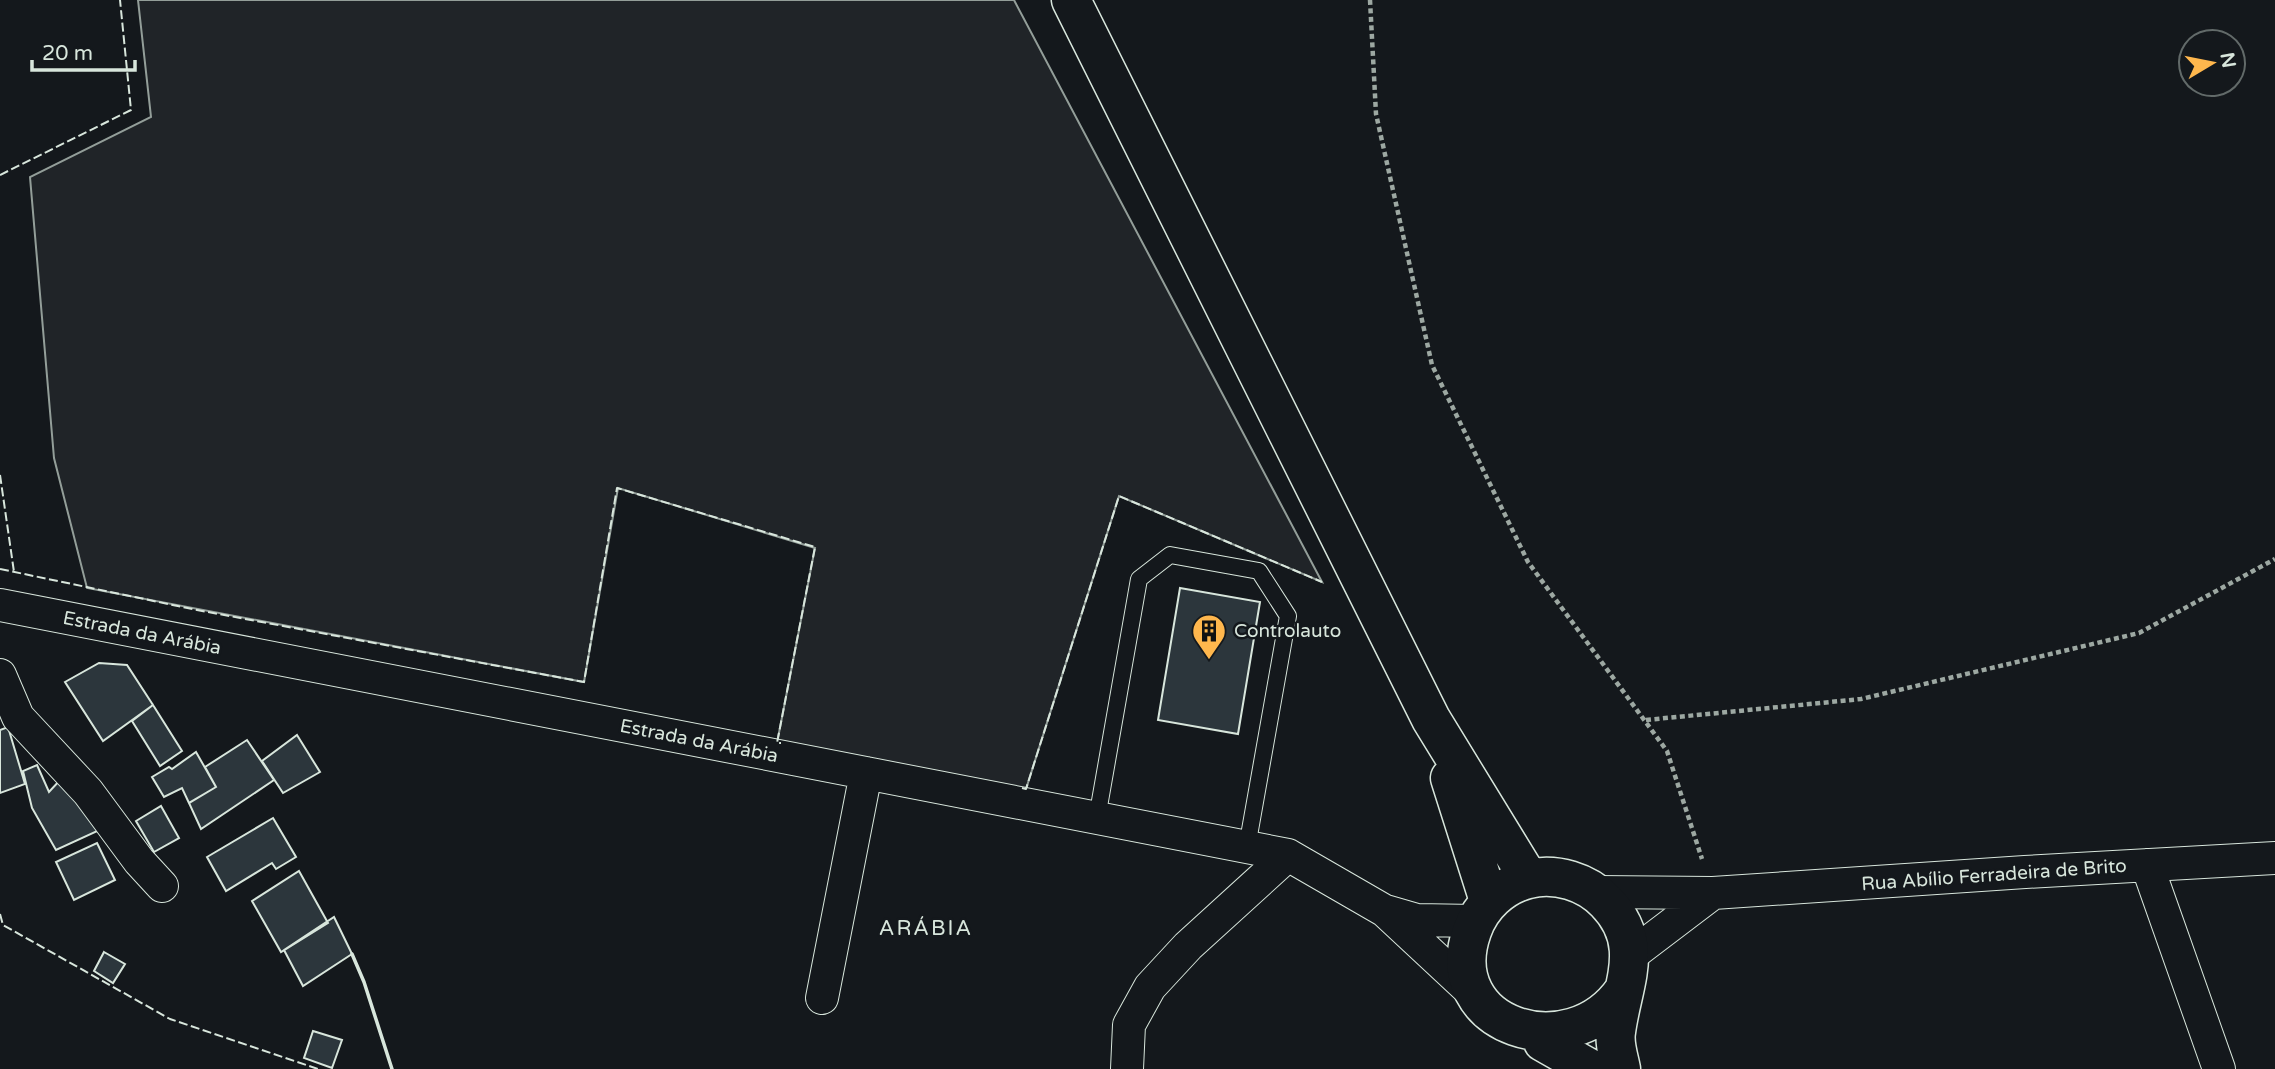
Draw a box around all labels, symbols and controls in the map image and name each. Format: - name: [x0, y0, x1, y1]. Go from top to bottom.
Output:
- scale bar: [32, 28, 135, 72]
- north arrow: [2177, 28, 2247, 98]
- text: 20 m: [42, 41, 93, 66]
- text: N: [2216, 51, 2240, 70]
- street label: Estrada da Arábia: [61, 607, 223, 659]
- building icon: Controlauto: [1190, 612, 1228, 661]
- place label: Controlauto: [1234, 620, 1341, 642]
- street label: Estrada da Arábia: [618, 715, 780, 767]
- street label: Rua Abílio Ferradeira de Brito: [1861, 855, 2127, 895]
- district label: ARÁBIA: [879, 916, 973, 941]

